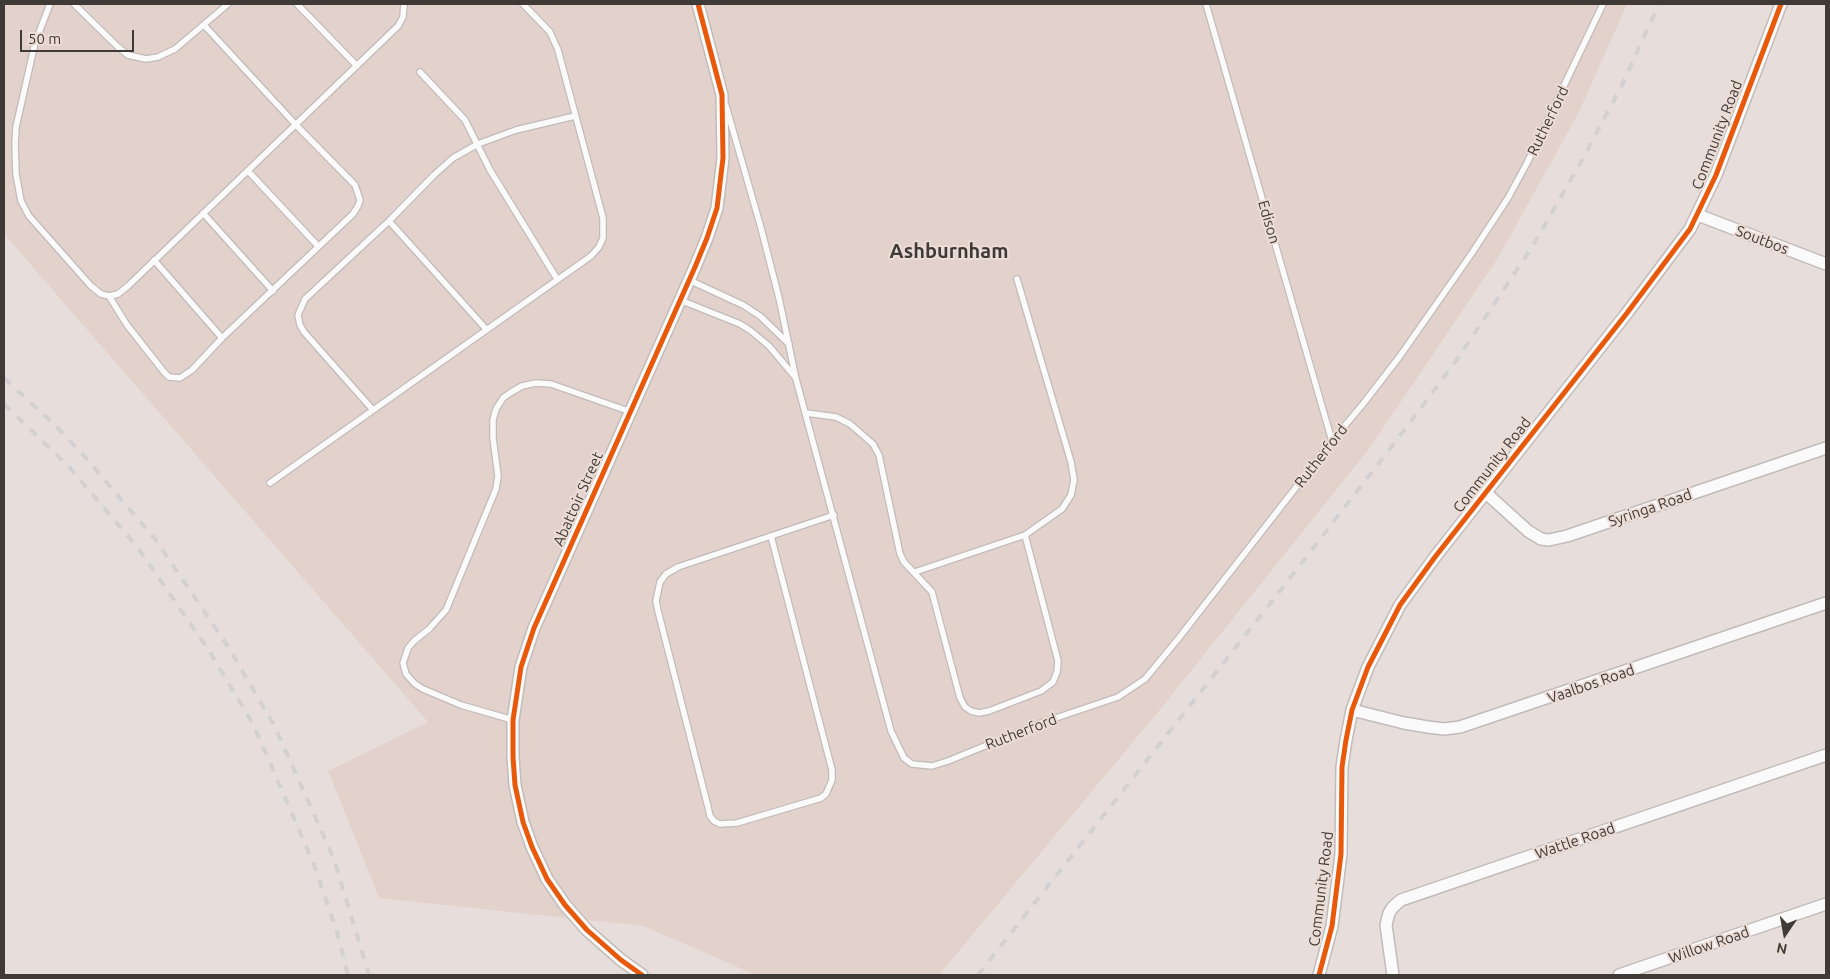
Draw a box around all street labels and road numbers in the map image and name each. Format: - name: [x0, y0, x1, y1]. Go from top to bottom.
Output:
- street label: Community Road: [1688, 78, 1746, 192]
- street label: Rutherford: [1523, 83, 1573, 159]
- street label: Edison: [1254, 198, 1284, 246]
- street label: Soutbos: [1733, 222, 1791, 258]
- street label: Community Road: [1449, 414, 1535, 516]
- street label: Rutherford: [1291, 421, 1351, 491]
- street label: Abattoir Street: [549, 449, 607, 549]
- street label: Syringa Road: [1606, 485, 1694, 531]
- street label: Vaalbos Road: [1545, 661, 1637, 707]
- street label: Rutherford: [983, 710, 1059, 754]
- street label: Wattle Road: [1533, 819, 1617, 863]
- street label: Community Road: [1305, 830, 1337, 948]
- street label: Willow Road: [1666, 923, 1752, 967]

